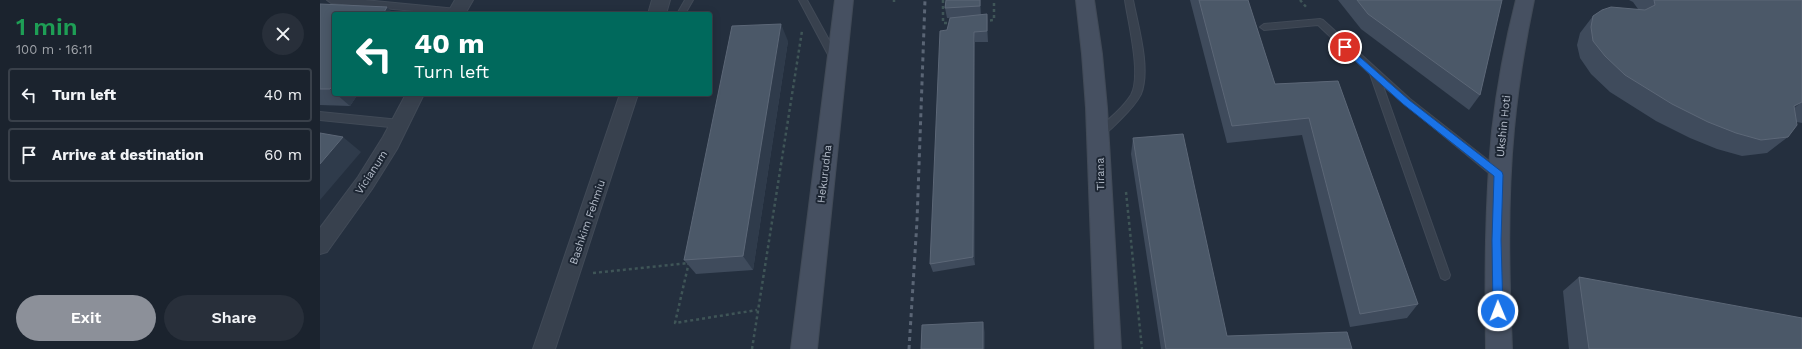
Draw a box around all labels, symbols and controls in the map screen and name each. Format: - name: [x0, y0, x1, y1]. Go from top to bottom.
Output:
- text: 1 min: [16, 13, 78, 41]
- button: close: [262, 13, 304, 55]
- text: 40 m: [414, 27, 484, 60]
- icon: left: [348, 28, 400, 80]
- pin: [1328, 30, 1362, 64]
- icon: arrive: [1334, 36, 1356, 58]
- text: 100 m · 16:11: [16, 42, 93, 57]
- text: Turn left: [414, 61, 489, 82]
- icon: left: [18, 84, 40, 106]
- text: Turn left: [52, 86, 116, 104]
- text: 40 m: [264, 86, 302, 104]
- street label: Ukshin Hoti: [1494, 94, 1513, 158]
- icon: arrive: [18, 144, 40, 166]
- street label: Hekurudha: [814, 144, 835, 204]
- text: Arrive at destination: [52, 146, 204, 164]
- text: 60 m: [264, 146, 302, 164]
- street label: Vicianum: [353, 148, 390, 197]
- street label: Tirana: [1094, 157, 1107, 191]
- street label: Bashkim Fehmiu: [567, 178, 608, 266]
- position arrow: [1477, 290, 1519, 332]
- button: Exit: [16, 295, 156, 341]
- button: Share: [164, 295, 304, 341]

